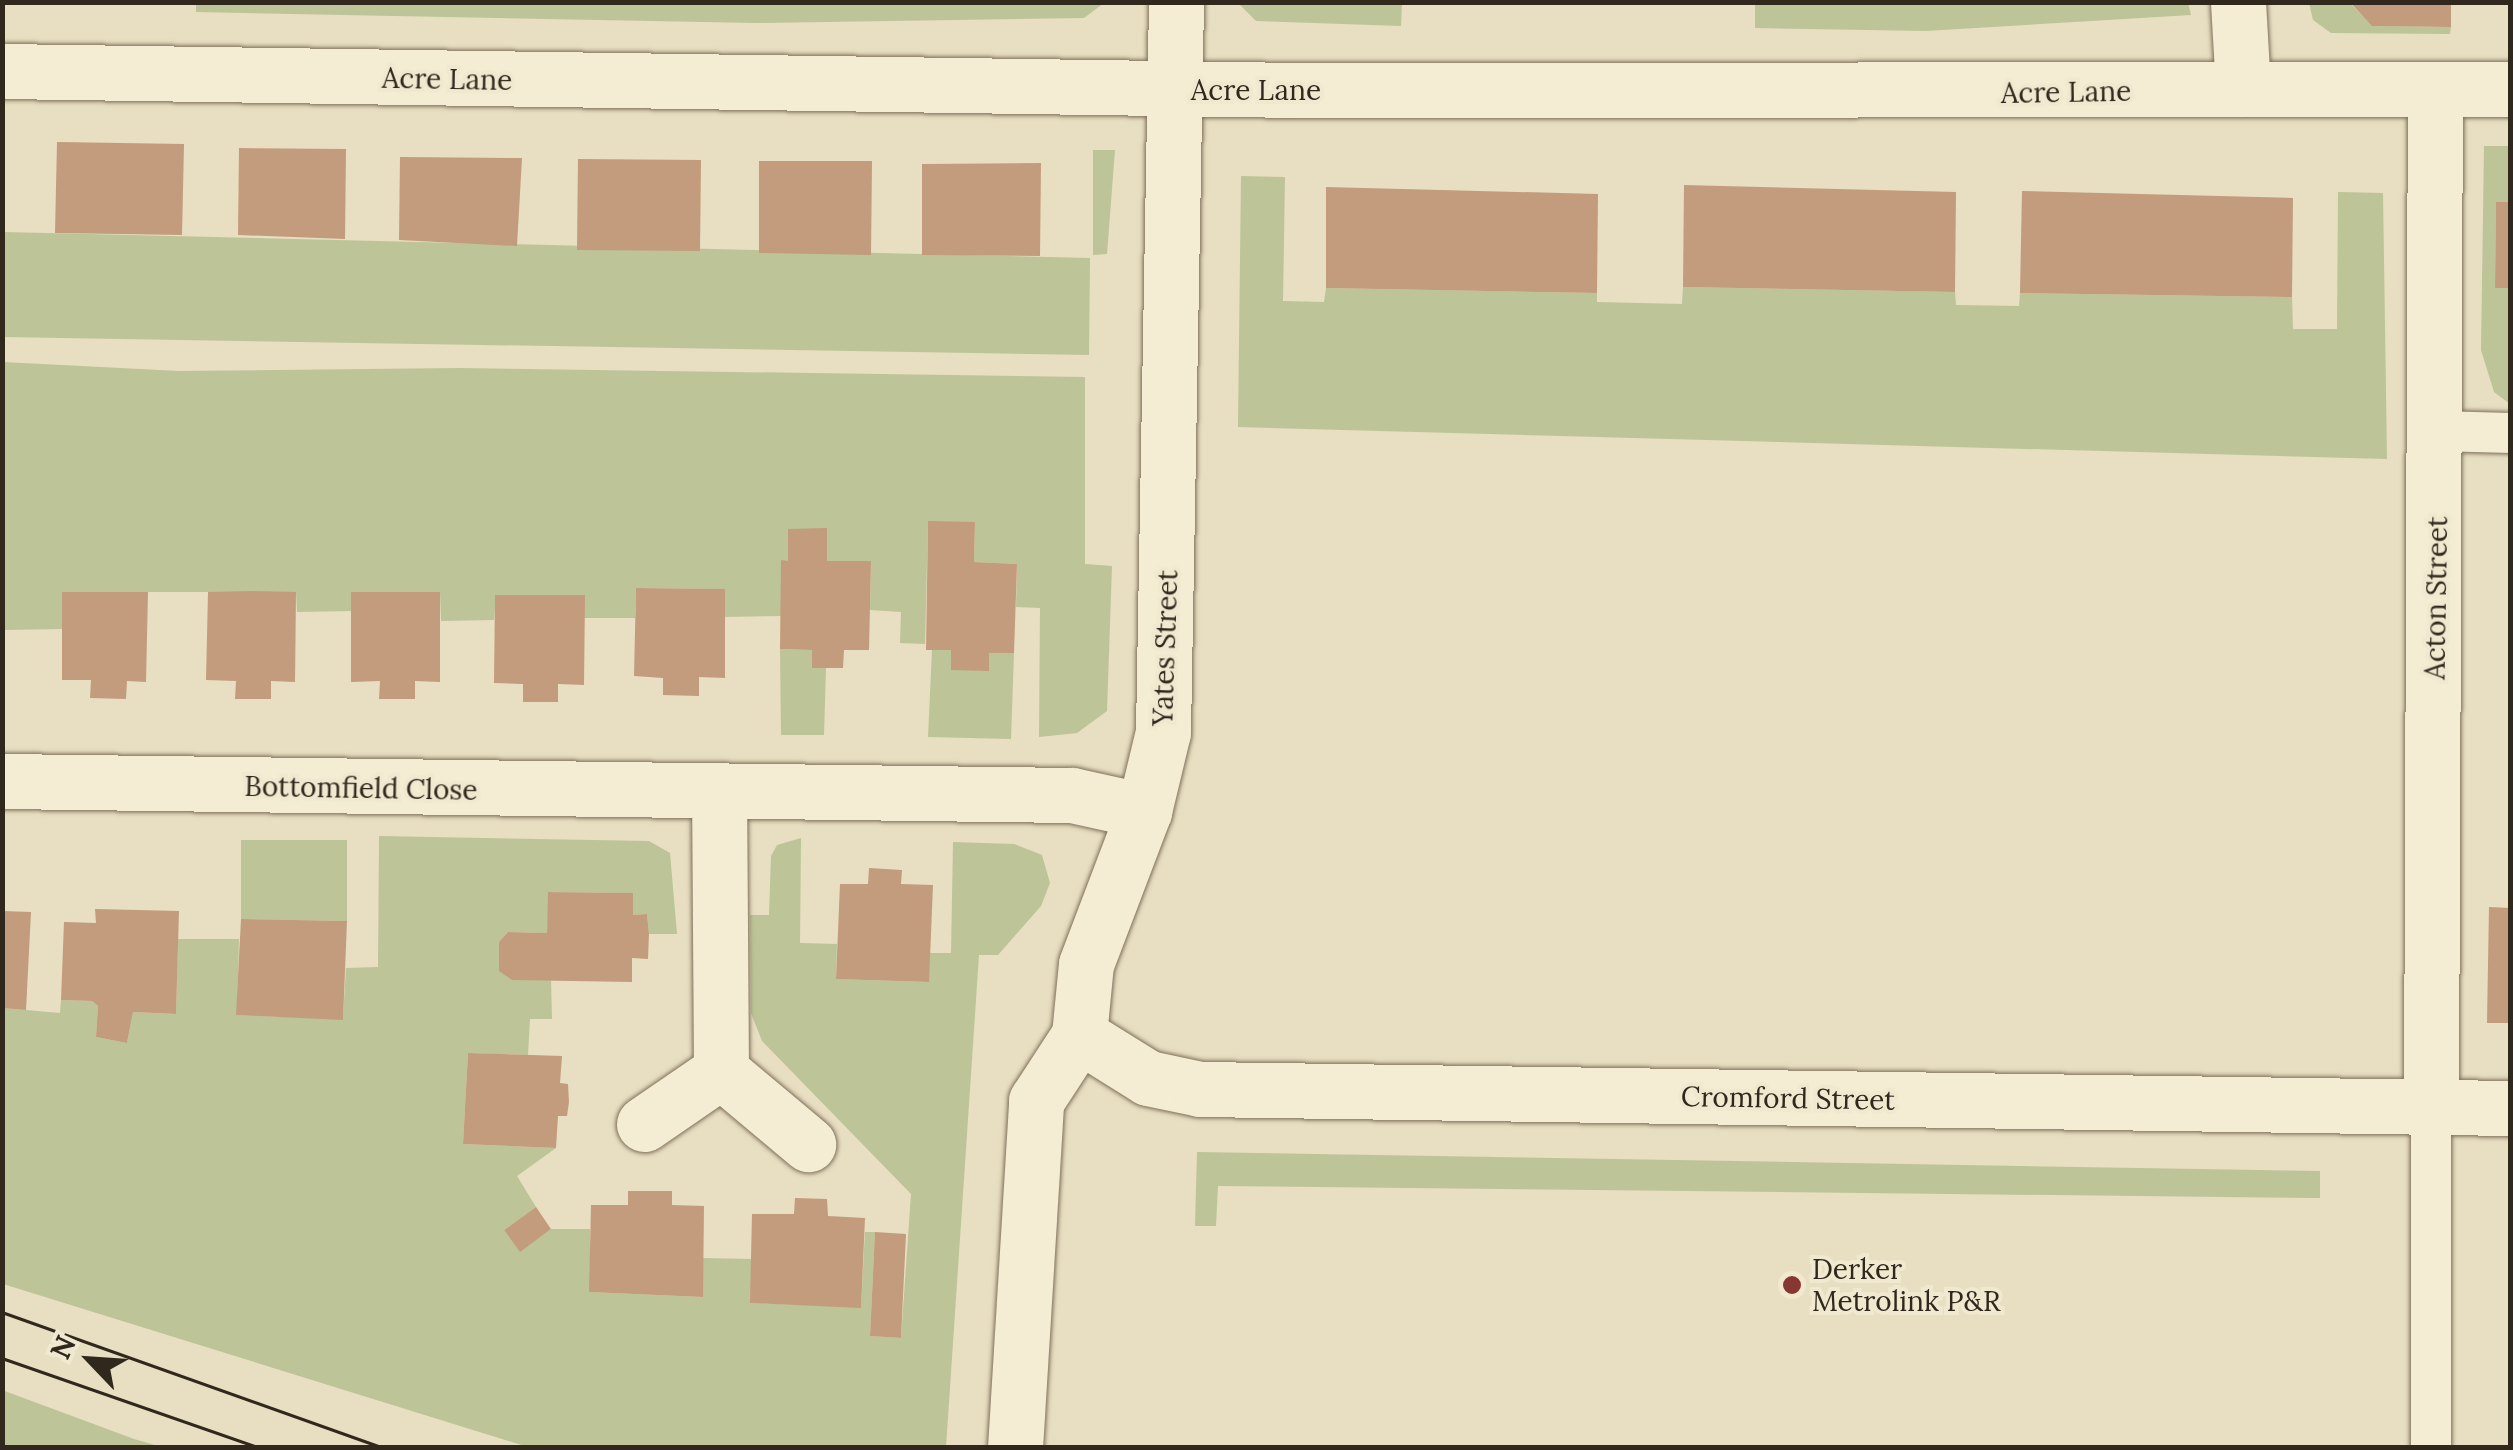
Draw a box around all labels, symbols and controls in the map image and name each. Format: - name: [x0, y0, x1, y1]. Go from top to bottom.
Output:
- street label: Acre Lane: [382, 61, 512, 97]
- street label: Acre Lane: [1191, 73, 1321, 107]
- street label: Acre Lane: [2001, 74, 2131, 110]
- street label: Acton Street: [2418, 516, 2454, 680]
- street label: Yates Street: [1145, 569, 1185, 727]
- street label: Bottomfield Close: [244, 769, 478, 807]
- street label: Cromford Street: [1681, 1079, 1895, 1117]
- place label: Derker Metrolink P&R: [1812, 1252, 2001, 1318]
- marker: Derker Metrolink P&R: [1781, 1274, 1803, 1296]
- north arrow: [40, 1310, 140, 1410]
- text: N: [42, 1330, 84, 1365]

